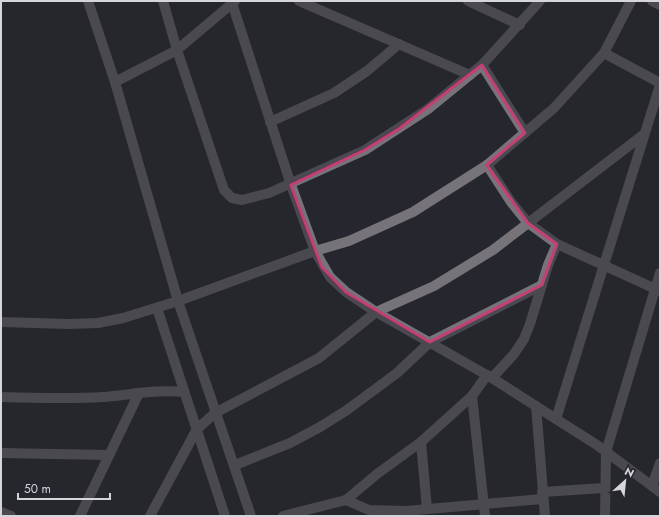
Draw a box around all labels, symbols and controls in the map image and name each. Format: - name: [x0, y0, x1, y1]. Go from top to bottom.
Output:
- north arrow: [605, 461, 645, 501]
- text: N: [622, 463, 637, 481]
- scale bar: [18, 475, 110, 501]
- text: 50 m: [24, 480, 51, 498]

